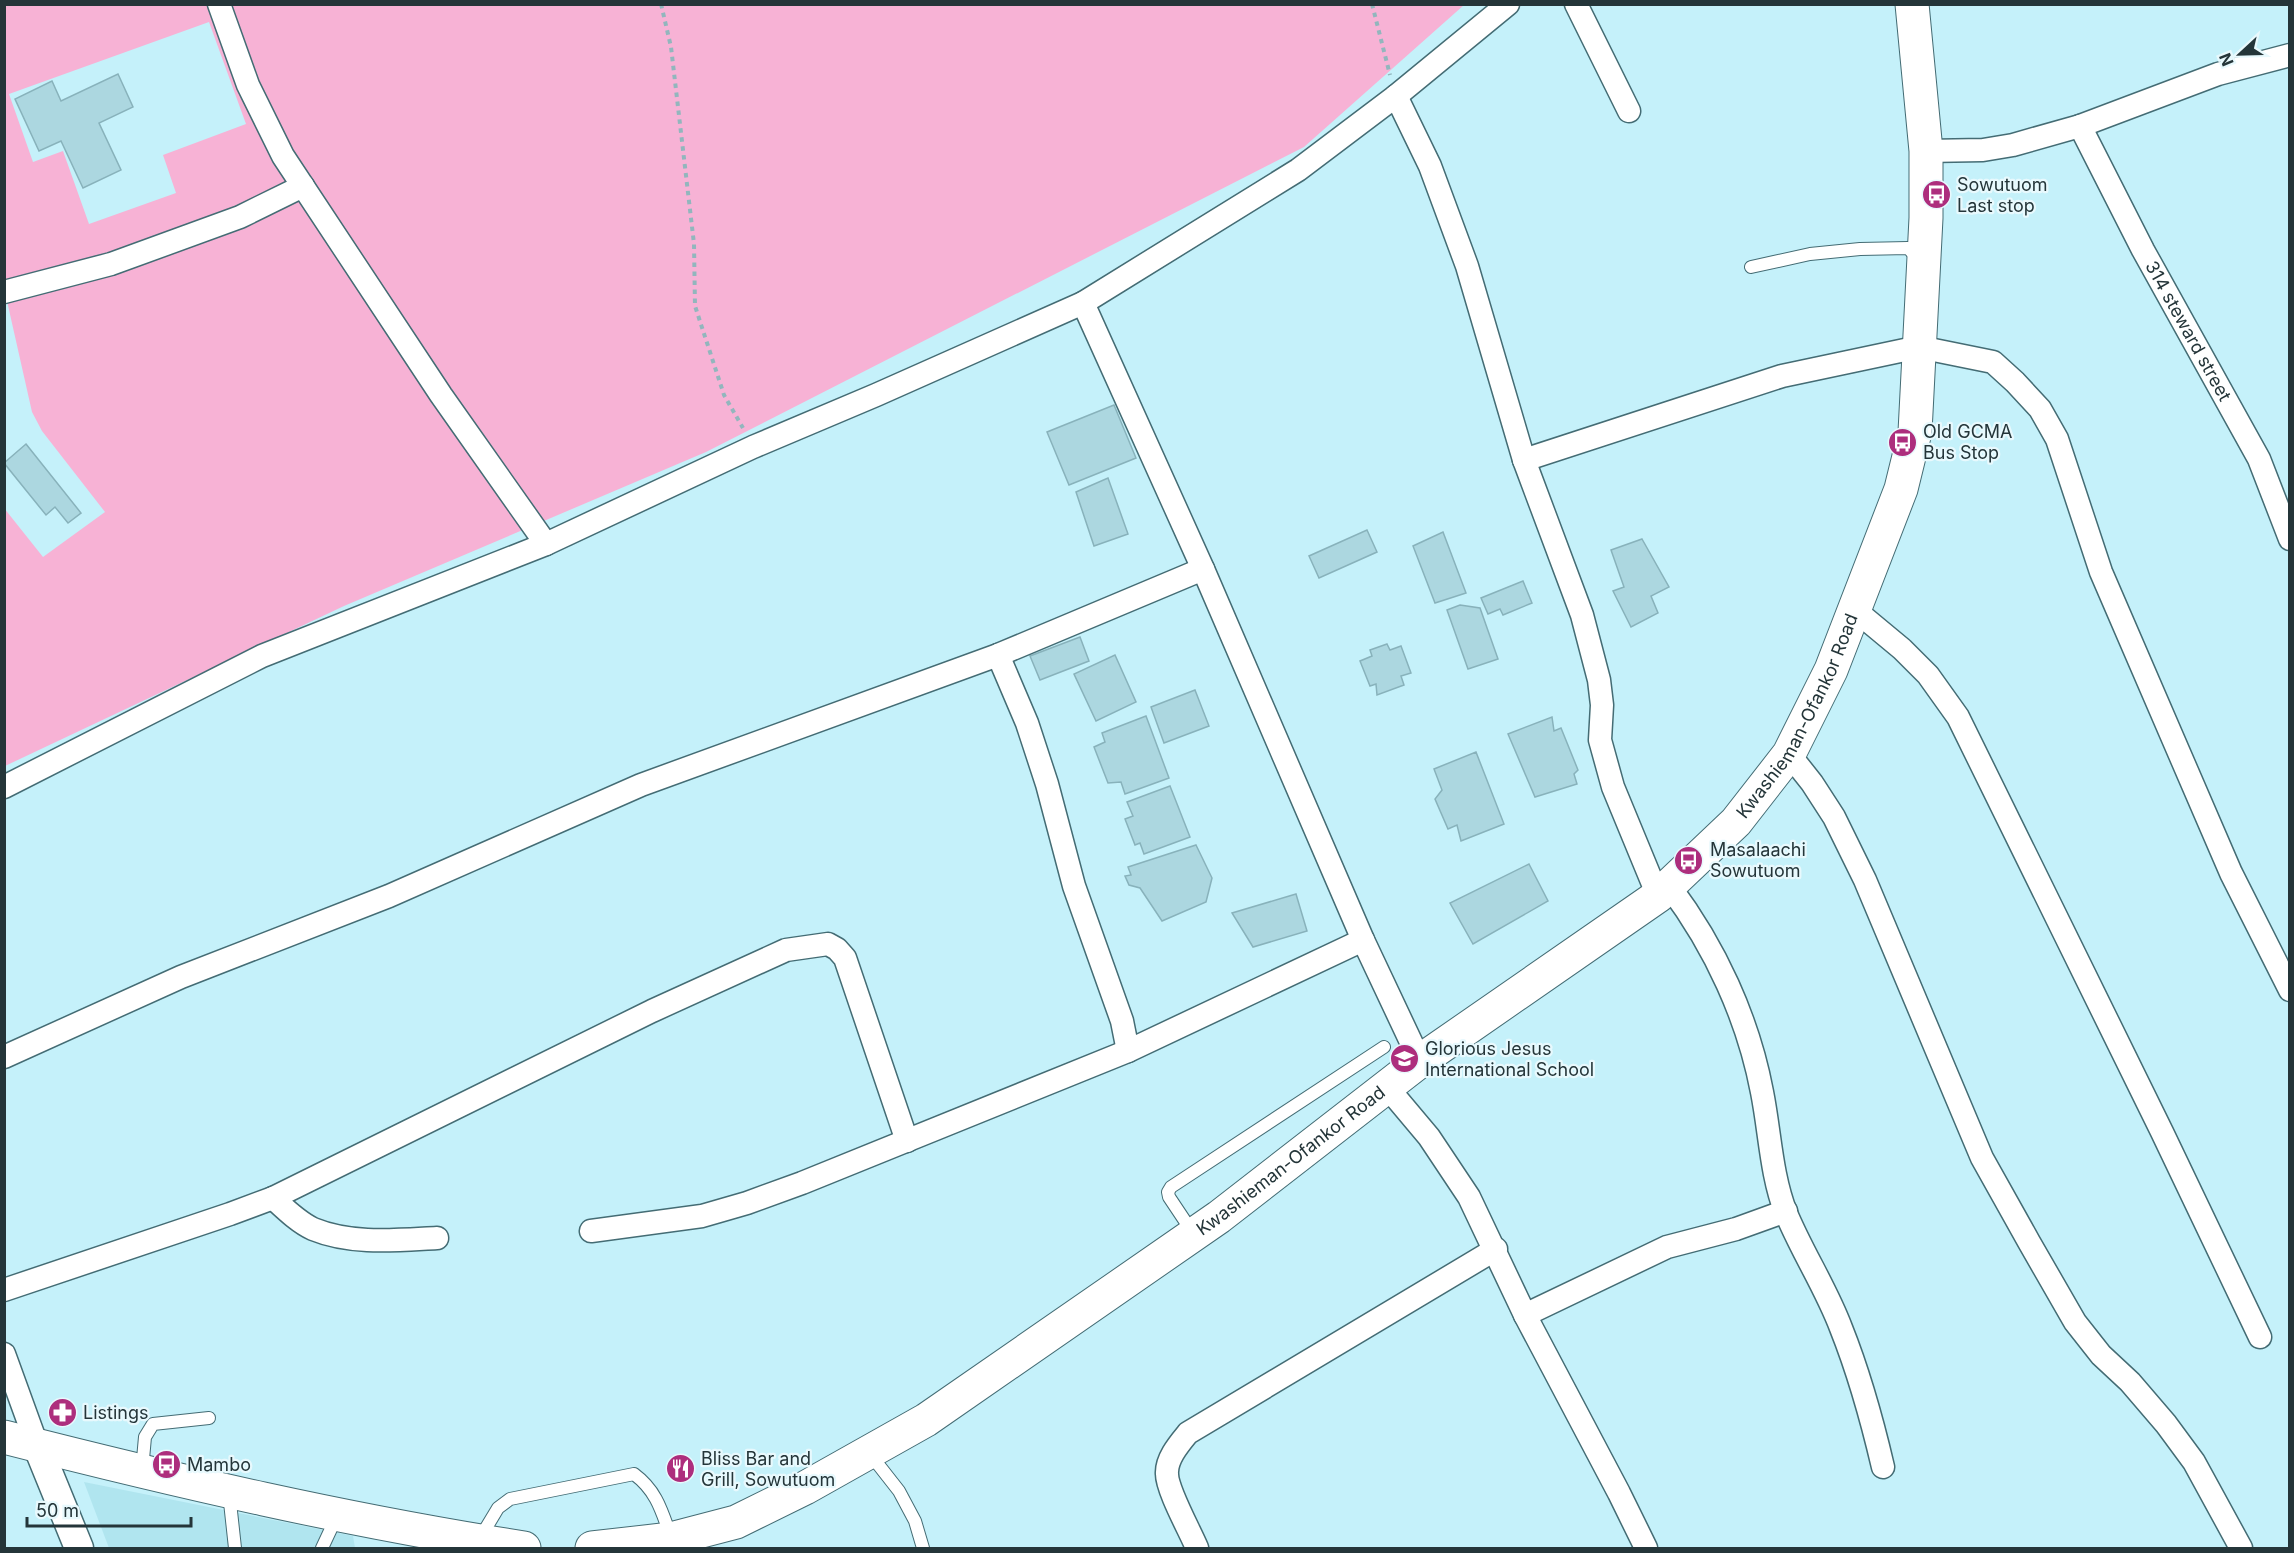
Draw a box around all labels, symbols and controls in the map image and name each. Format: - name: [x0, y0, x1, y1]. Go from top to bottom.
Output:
- north arrow: [2210, 24, 2270, 84]
- text: N: [2215, 50, 2238, 69]
- place label: Sowutuom Last stop: [1957, 174, 2047, 216]
- bus stop icon: Sowutuom Last stop: [1920, 179, 1952, 211]
- street label: 314 steward street: [2141, 257, 2236, 405]
- place label: Old GCMA Bus Stop: [1923, 421, 2012, 463]
- bus stop icon: Old GCMA Bus Stop: [1886, 426, 1918, 458]
- street label: Kwashieman-Ofankor Road: [1732, 611, 1862, 822]
- place label: Masalaachi Sowutuom: [1710, 839, 1806, 881]
- bus stop icon: Masalaachi Sowutuom: [1673, 844, 1705, 876]
- place label: Glorious Jesus International School: [1425, 1038, 1594, 1080]
- school or university icon: Glorious Jesus International School: [1388, 1043, 1420, 1075]
- street label: Kwashieman-Ofankor Road: [1192, 1081, 1389, 1239]
- pharmacy icon: Listings: [46, 1397, 78, 1429]
- place label: Listings: [83, 1402, 148, 1423]
- place label: Bliss Bar and Grill, Sowutuom: [701, 1448, 835, 1490]
- bus stop icon: Mambo: [150, 1449, 182, 1481]
- restaurant icon: Bliss Bar and Grill, Sowutuom: [664, 1453, 696, 1485]
- place label: Mambo: [187, 1454, 251, 1475]
- scale bar: [27, 1490, 190, 1528]
- text: 50 m: [36, 1500, 79, 1521]

